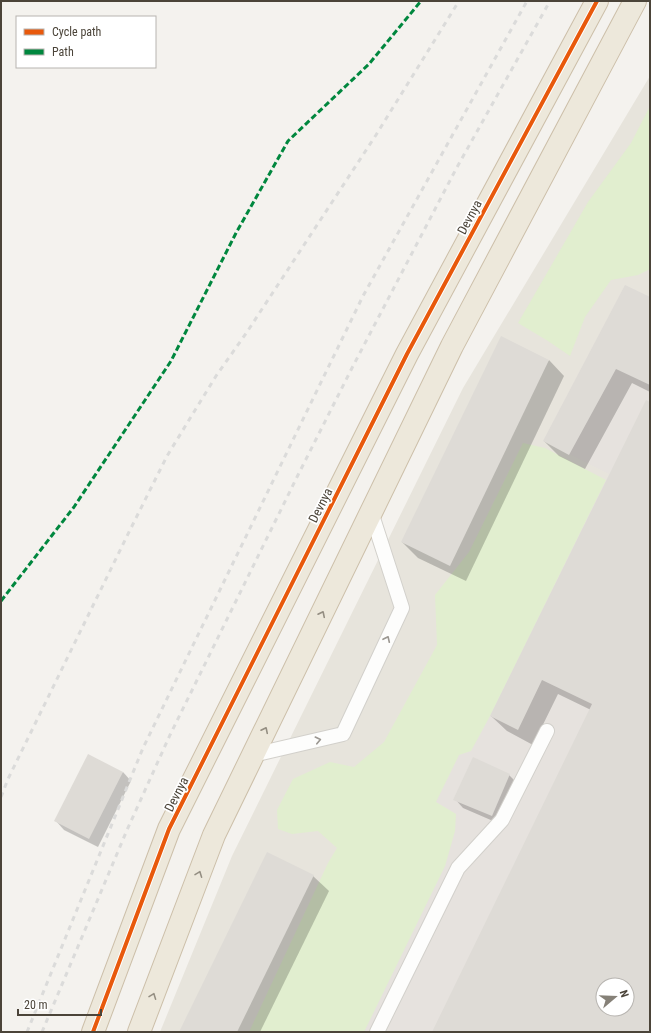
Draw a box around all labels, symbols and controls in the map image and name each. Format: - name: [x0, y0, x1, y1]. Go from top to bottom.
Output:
- legend: [16, 16, 156, 68]
- text: Cycle path: [52, 25, 102, 39]
- text: Path: [52, 45, 74, 59]
- street label: Devnya: [454, 197, 485, 237]
- street label: Devnya: [305, 485, 335, 525]
- one-way arrow: [317, 610, 325, 618]
- one-way arrow: [382, 636, 390, 643]
- one-way arrow: [260, 727, 268, 735]
- one-way arrow: [315, 736, 322, 744]
- street label: Devnya: [161, 774, 191, 814]
- one-way arrow: [194, 870, 203, 877]
- north arrow: [595, 977, 635, 1017]
- text: N: [617, 989, 631, 999]
- scale bar: [18, 991, 101, 1017]
- one-way arrow: [149, 992, 157, 999]
- text: 20 m: [24, 998, 48, 1012]

